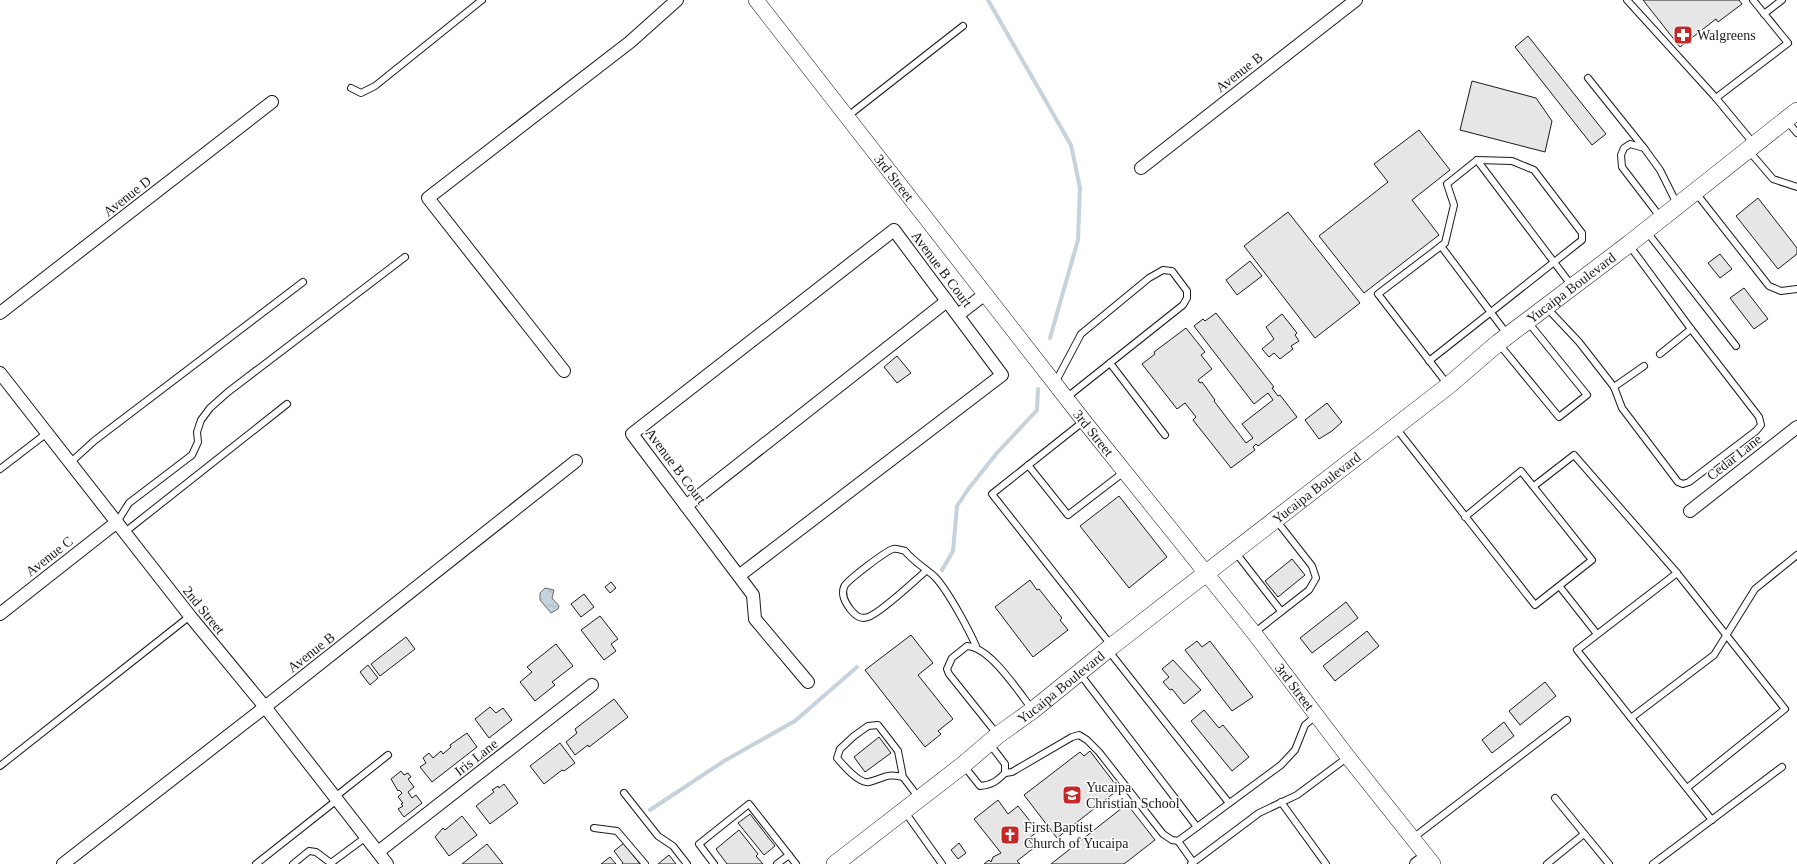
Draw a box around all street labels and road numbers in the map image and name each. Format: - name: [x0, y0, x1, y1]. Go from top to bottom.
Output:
- street label: Avenue B: [1213, 49, 1266, 95]
- street label: 3rd Street: [871, 152, 917, 204]
- street label: Avenue D: [101, 173, 154, 220]
- street label: Avenue B Court: [908, 229, 975, 310]
- street label: Yucaipa Boulevard: [1524, 250, 1619, 326]
- street label: 3rd Street: [1070, 407, 1116, 459]
- street label: Avenue B Court: [642, 426, 709, 507]
- street label: Cedar Lane: [1704, 431, 1765, 483]
- street label: Yucaipa Boulevard: [1270, 450, 1364, 527]
- street label: Avenue C: [23, 533, 76, 579]
- street label: 2nd Street: [180, 583, 227, 637]
- street label: Avenue B: [285, 629, 338, 675]
- street label: Yucaipa Boulevard: [1015, 648, 1108, 727]
- street label: 3rd Street: [1272, 661, 1317, 714]
- street label: Iris Lane: [452, 736, 501, 779]

